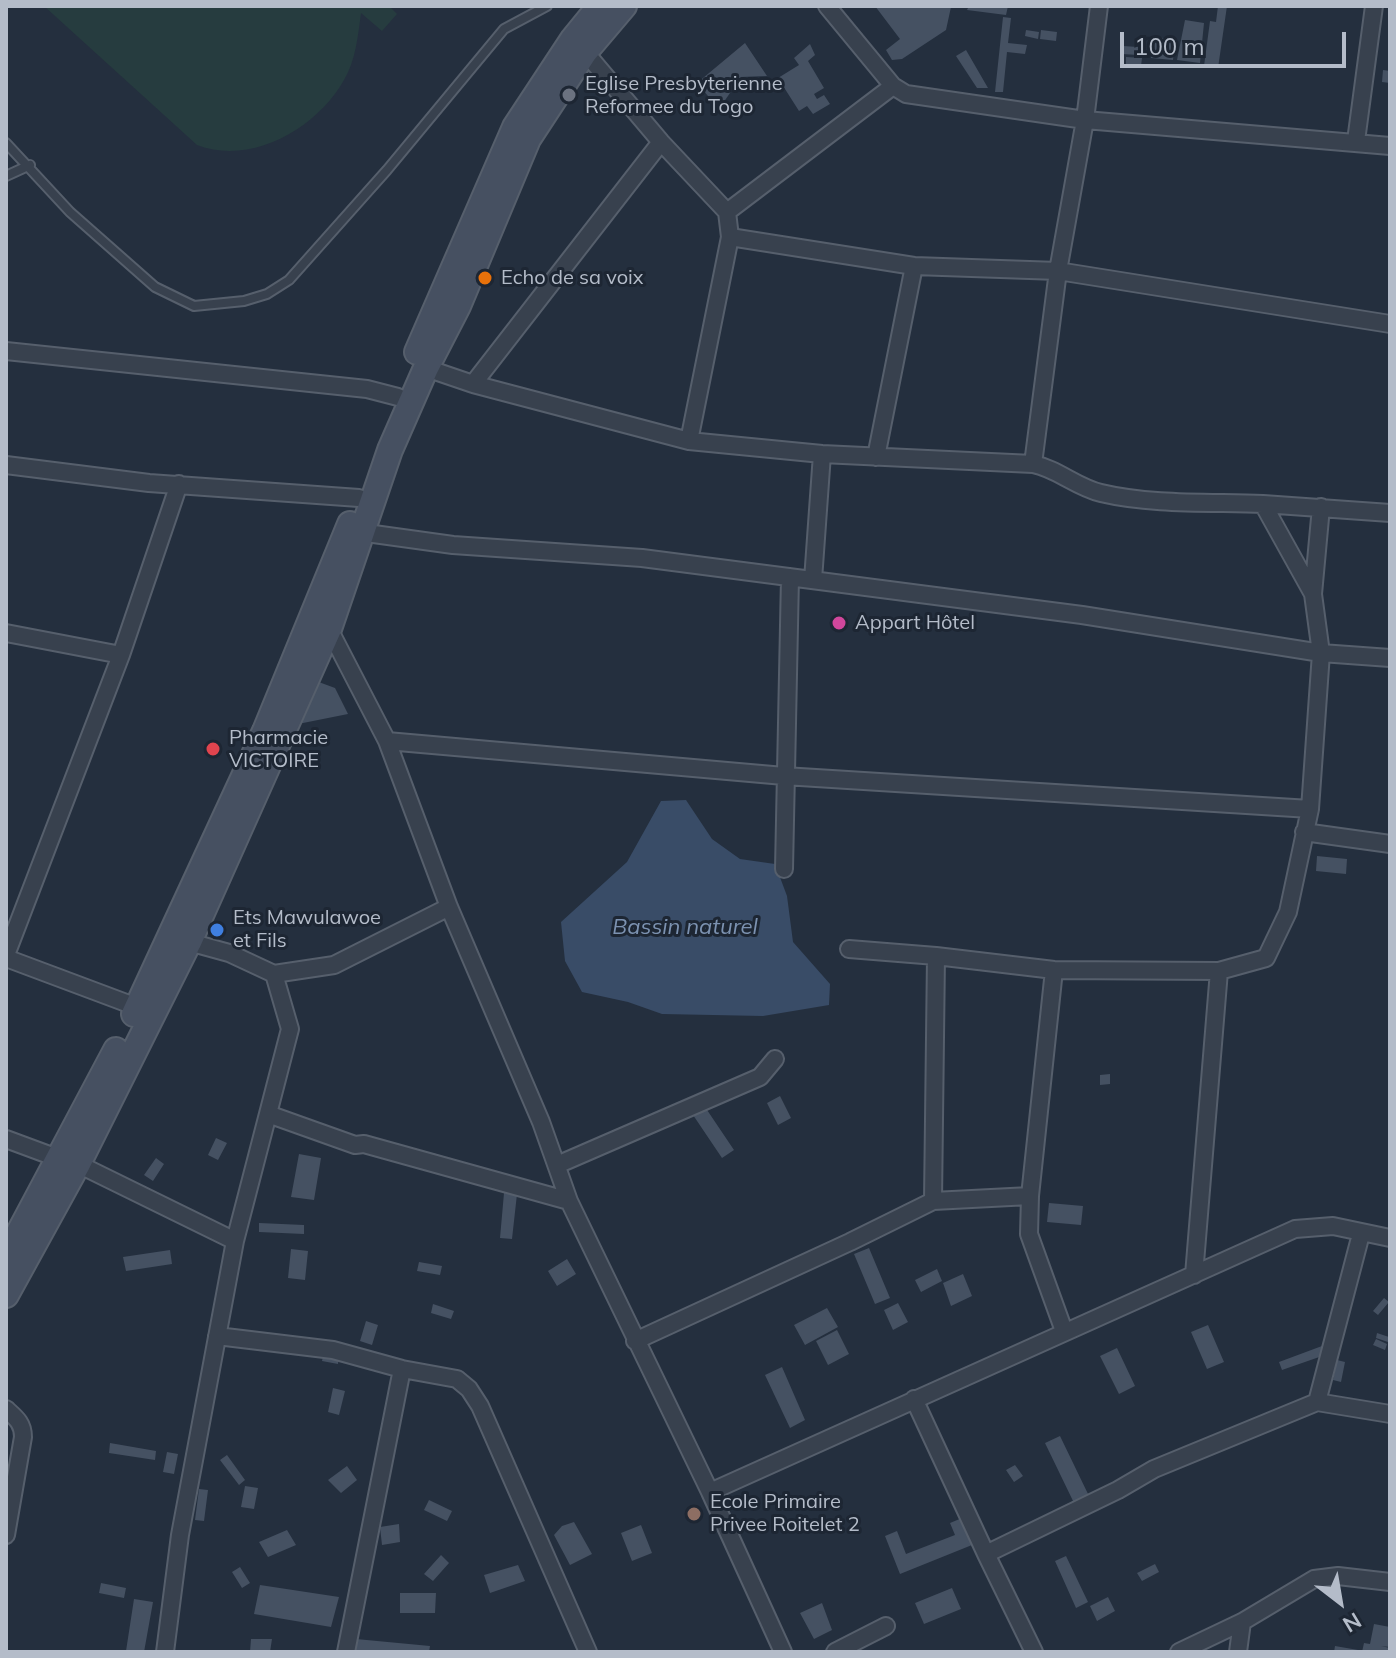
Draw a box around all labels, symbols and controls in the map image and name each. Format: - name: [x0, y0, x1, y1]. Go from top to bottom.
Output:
- scale bar: [1124, 16, 1350, 66]
- text: 100 m: [1134, 31, 1205, 61]
- place label: Eglise Presbyterienne Reformee du Togo: [585, 72, 783, 119]
- marker: Eglise Presbyterienne Reformee du Togo: [560, 86, 578, 104]
- place label: Echo de sa voix: [501, 266, 644, 290]
- marker: Echo de sa voix: [476, 269, 494, 287]
- place label: Appart Hôtel: [855, 611, 975, 635]
- marker: Appart Hôtel: [830, 614, 848, 632]
- place label: Pharmacie VICTOIRE: [229, 726, 328, 773]
- marker: Pharmacie VICTOIRE: [204, 740, 222, 758]
- place label: Ets Mawulawoe et Fils: [233, 906, 381, 953]
- water label: Bassin naturel: [612, 914, 758, 940]
- marker: Ets Mawulawoe et Fils: [208, 921, 226, 939]
- place label: Ecole Primaire Privee Roitelet 2: [710, 1490, 860, 1537]
- marker: Ecole Primaire Privee Roitelet 2: [685, 1505, 703, 1523]
- north arrow: [1300, 1562, 1380, 1642]
- text: N: [1338, 1606, 1367, 1639]

